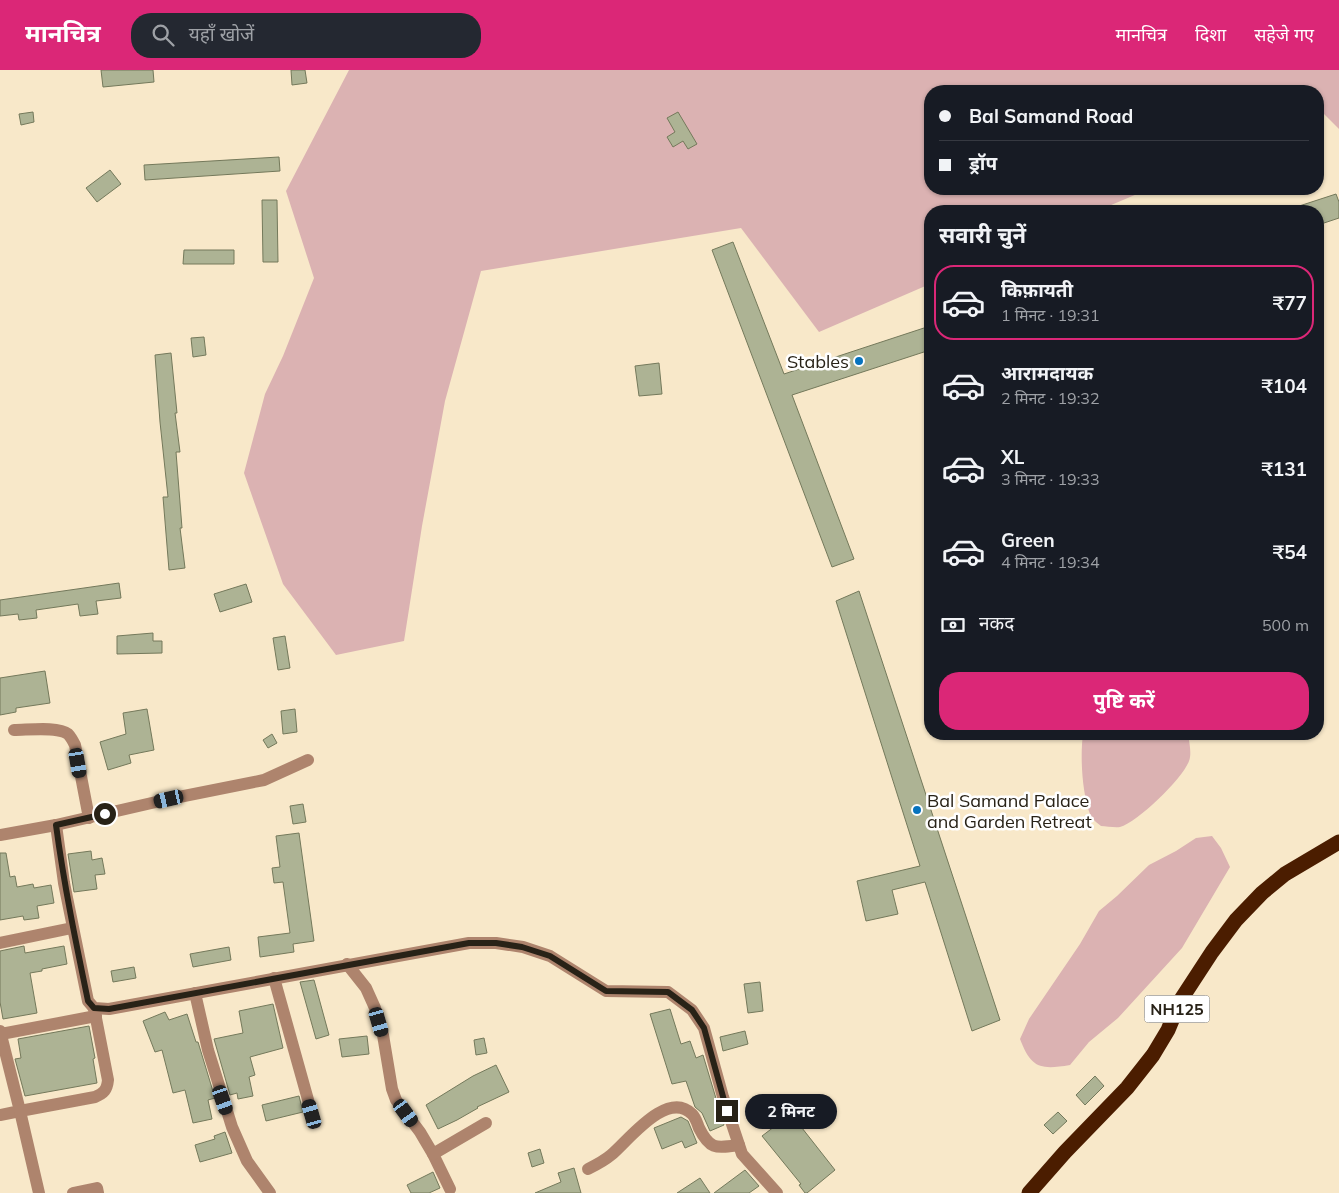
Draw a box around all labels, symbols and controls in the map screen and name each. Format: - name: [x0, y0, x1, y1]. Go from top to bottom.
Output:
- search box: [131, 13, 481, 58]
- text: मानचित्र: [25, 18, 101, 48]
- icon: search: [149, 21, 177, 49]
- text: यहाँ खोजें: [189, 22, 254, 46]
- text: मानचित्र: [1116, 23, 1167, 46]
- text: दिशा: [1195, 23, 1226, 46]
- text: सहेजे गए: [1254, 23, 1314, 46]
- text: Bal Samand Road: [969, 104, 1133, 128]
- text: ड्रॉप: [969, 151, 997, 175]
- text: सवारी चुनें: [939, 221, 1026, 249]
- text: किफ़ायती: [1001, 278, 1073, 302]
- icon: car: [941, 280, 986, 325]
- text: ₹77: [1273, 291, 1307, 315]
- text: 1 मिनट · 19:31: [1001, 305, 1100, 325]
- place label: Stables: [787, 350, 849, 373]
- marker: Stables: [853, 355, 865, 367]
- text: आरामदायक: [1001, 361, 1093, 385]
- icon: car: [941, 363, 986, 408]
- text: ₹104: [1261, 374, 1307, 398]
- text: 2 मिनट · 19:32: [1001, 388, 1100, 408]
- text: XL: [1001, 445, 1024, 469]
- icon: car: [941, 446, 986, 491]
- text: ₹131: [1261, 457, 1307, 481]
- text: 3 मिनट · 19:33: [1001, 469, 1100, 489]
- text: Green: [1001, 528, 1055, 552]
- icon: car: [941, 529, 986, 574]
- text: ₹54: [1273, 540, 1307, 564]
- text: 4 मिनट · 19:34: [1001, 552, 1100, 572]
- icon: cash: [939, 611, 967, 639]
- text: नकद: [979, 611, 1014, 635]
- text: 500 m: [1262, 615, 1309, 635]
- button: पुष्टि करें: [939, 672, 1309, 730]
- car: [68, 747, 87, 779]
- car: [152, 788, 185, 810]
- place label: Bal Samand Palace and Garden Retreat: [927, 789, 1092, 833]
- route start: [94, 803, 116, 825]
- marker: Bal Samand Palace and Garden Retreat: [911, 804, 923, 816]
- road number: NH125: [1144, 996, 1210, 1022]
- car: [367, 1006, 390, 1038]
- car: [211, 1083, 234, 1117]
- callout: 2 मिनट: [744, 1094, 837, 1128]
- car: [391, 1096, 420, 1130]
- car: [300, 1098, 323, 1130]
- route end: [716, 1100, 738, 1122]
- text: 2 मिनट: [767, 1101, 815, 1121]

